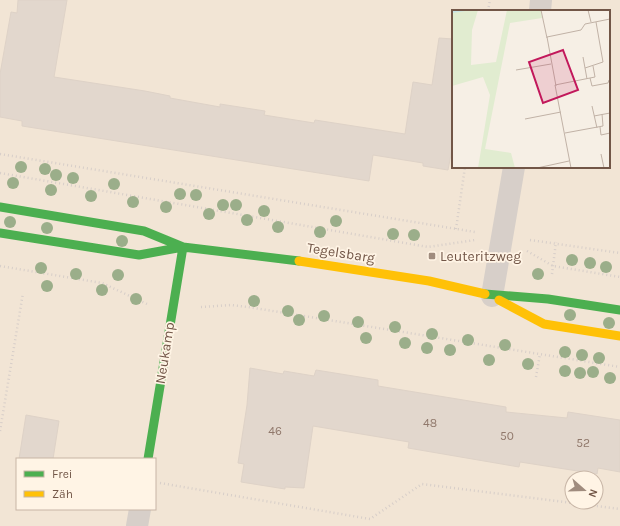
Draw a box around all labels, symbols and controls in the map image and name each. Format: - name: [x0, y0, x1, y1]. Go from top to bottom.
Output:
- inset map: [452, 10, 610, 168]
- street label: Tegelsbarg: [306, 239, 376, 267]
- place label: Leuteritzweg: [440, 248, 521, 265]
- marker: Leuteritzweg: [427, 251, 437, 261]
- street label: Neukamp: [152, 321, 178, 385]
- house number: 48: [423, 416, 437, 430]
- house number: 46: [268, 424, 282, 438]
- house number: 50: [500, 429, 514, 443]
- house number: 52: [576, 436, 590, 450]
- legend: [16, 458, 156, 510]
- text: Frei: [52, 467, 72, 481]
- north arrow: [564, 470, 604, 510]
- text: Zäh: [52, 487, 73, 501]
- text: N: [585, 487, 600, 499]

